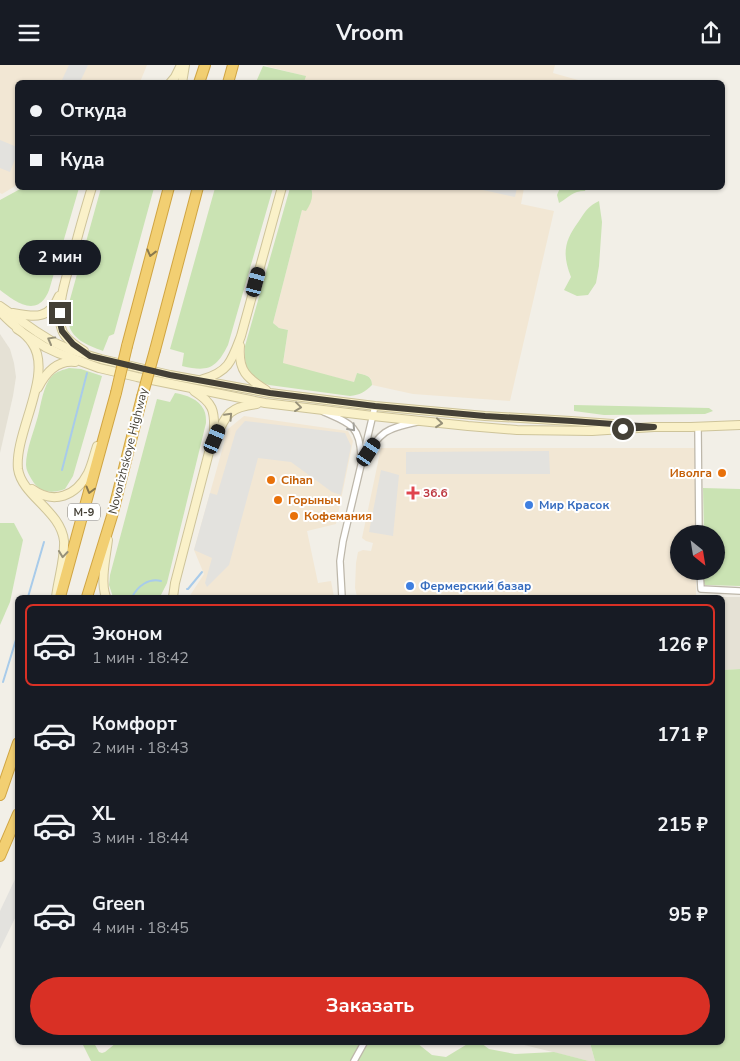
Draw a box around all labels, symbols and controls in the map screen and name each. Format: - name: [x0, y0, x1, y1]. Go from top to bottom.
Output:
- text: Vroom: [336, 18, 404, 48]
- icon: menu: [15, 19, 43, 47]
- icon: share: [697, 19, 725, 47]
- text: Откуда: [60, 98, 127, 124]
- text: Куда: [60, 147, 105, 173]
- callout: 2 мин: [19, 241, 101, 275]
- text: 2 мин: [38, 246, 82, 268]
- one-way arrow: [146, 248, 157, 257]
- car: [244, 266, 267, 298]
- route end: [49, 302, 71, 324]
- one-way arrow: [47, 337, 56, 347]
- street label: Novorizhskoye Highway: [105, 385, 152, 516]
- one-way arrow: [294, 401, 302, 412]
- one-way arrow: [223, 412, 232, 421]
- one-way arrow: [435, 417, 443, 428]
- route start: [612, 418, 634, 440]
- car: [202, 422, 227, 456]
- one-way arrow: [346, 423, 355, 432]
- car: [354, 435, 383, 469]
- place label: Иволга: [670, 465, 712, 481]
- marker: Иволга: [716, 467, 728, 479]
- place label: Cihan: [281, 472, 313, 488]
- marker: Cihan: [265, 474, 277, 486]
- one-way arrow: [86, 485, 96, 494]
- place label: 36.6: [423, 485, 448, 501]
- marker: 36.6: [407, 487, 419, 499]
- place label: Горыныч: [288, 492, 341, 508]
- marker: Горыныч: [272, 494, 284, 506]
- place label: Мир Красок: [539, 497, 609, 513]
- marker: Мир Красок: [523, 499, 535, 511]
- road number: М-9: [68, 503, 100, 521]
- place label: Кофемания: [304, 508, 372, 524]
- marker: Кофемания: [288, 510, 300, 522]
- north arrow: [670, 525, 725, 580]
- map controls: [670, 525, 725, 580]
- one-way arrow: [58, 550, 69, 558]
- place label: Фермерский базар: [420, 578, 531, 594]
- marker: Фермерский базар: [404, 580, 416, 592]
- text: Эконом: [92, 621, 163, 647]
- icon: car: [32, 623, 77, 668]
- text: 126 ₽: [657, 632, 708, 658]
- text: 1 мин · 18:42: [92, 647, 189, 669]
- text: Комфорт: [92, 711, 177, 737]
- icon: car: [32, 713, 77, 758]
- text: 171 ₽: [657, 722, 708, 748]
- text: 2 мин · 18:43: [92, 737, 189, 759]
- text: XL: [92, 801, 115, 827]
- icon: car: [32, 803, 77, 848]
- text: 215 ₽: [657, 812, 708, 838]
- text: 3 мин · 18:44: [92, 827, 189, 849]
- text: Green: [92, 891, 145, 917]
- icon: car: [32, 893, 77, 938]
- text: 95 ₽: [669, 902, 708, 928]
- text: 4 мин · 18:45: [92, 917, 189, 939]
- button: Заказать: [30, 977, 710, 1035]

